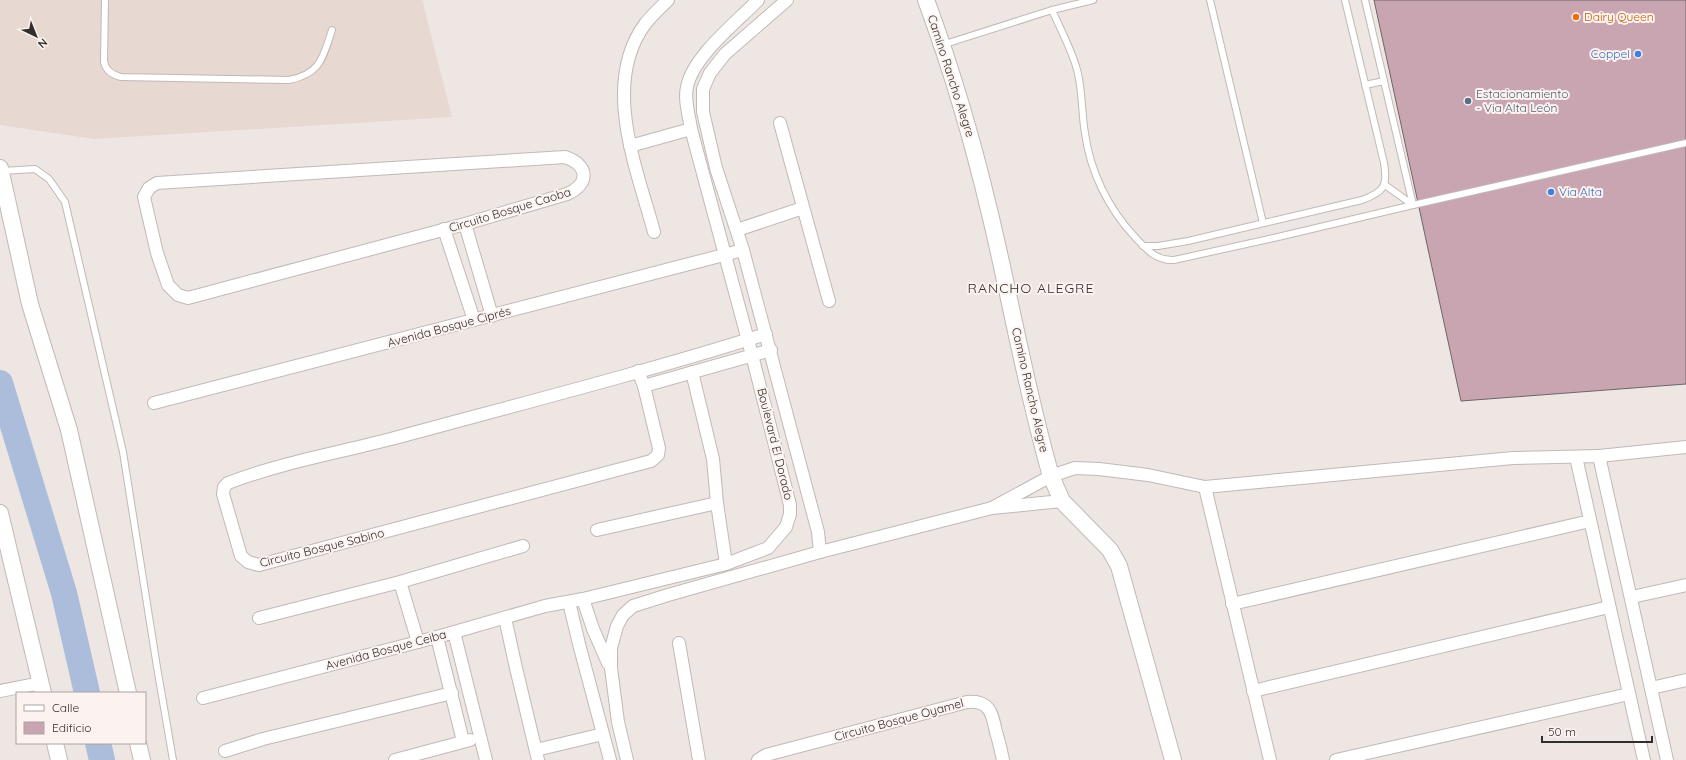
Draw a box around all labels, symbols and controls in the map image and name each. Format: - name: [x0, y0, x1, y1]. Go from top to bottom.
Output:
- place label: Dairy Queen: [1584, 9, 1654, 24]
- marker: Dairy Queen: [1571, 12, 1581, 22]
- street label: Camino Rancho Alegre: [925, 13, 978, 139]
- north arrow: [16, 16, 56, 56]
- text: N: [35, 35, 51, 51]
- place label: Coppel: [1591, 46, 1630, 61]
- marker: Coppel: [1633, 49, 1643, 59]
- place label: Estacionamiento - Via Alta León: [1476, 86, 1569, 115]
- marker: Estacionamiento - Via Alta León: [1463, 96, 1473, 106]
- street label: Circuito Bosque Caoba: [447, 184, 573, 235]
- place label: Via Alta: [1559, 184, 1602, 199]
- marker: Via Alta: [1546, 187, 1556, 197]
- district label: RANCHO ALEGRE: [968, 279, 1094, 297]
- street label: Avenida Bosque Ciprés: [386, 303, 513, 350]
- street label: Camino Rancho Alegre: [1009, 326, 1052, 454]
- street label: Boulevard El Dorado: [754, 386, 797, 501]
- street label: Circuito Bosque Sabino: [258, 525, 386, 570]
- street label: Avenida Bosque Ceiba: [324, 626, 448, 673]
- legend: [16, 692, 146, 744]
- street label: Circuito Bosque Oyamel: [832, 695, 965, 744]
- text: Calle: [52, 700, 80, 715]
- scale bar: [1542, 718, 1652, 744]
- text: Edificio: [52, 720, 92, 735]
- text: 50 m: [1548, 724, 1576, 739]

